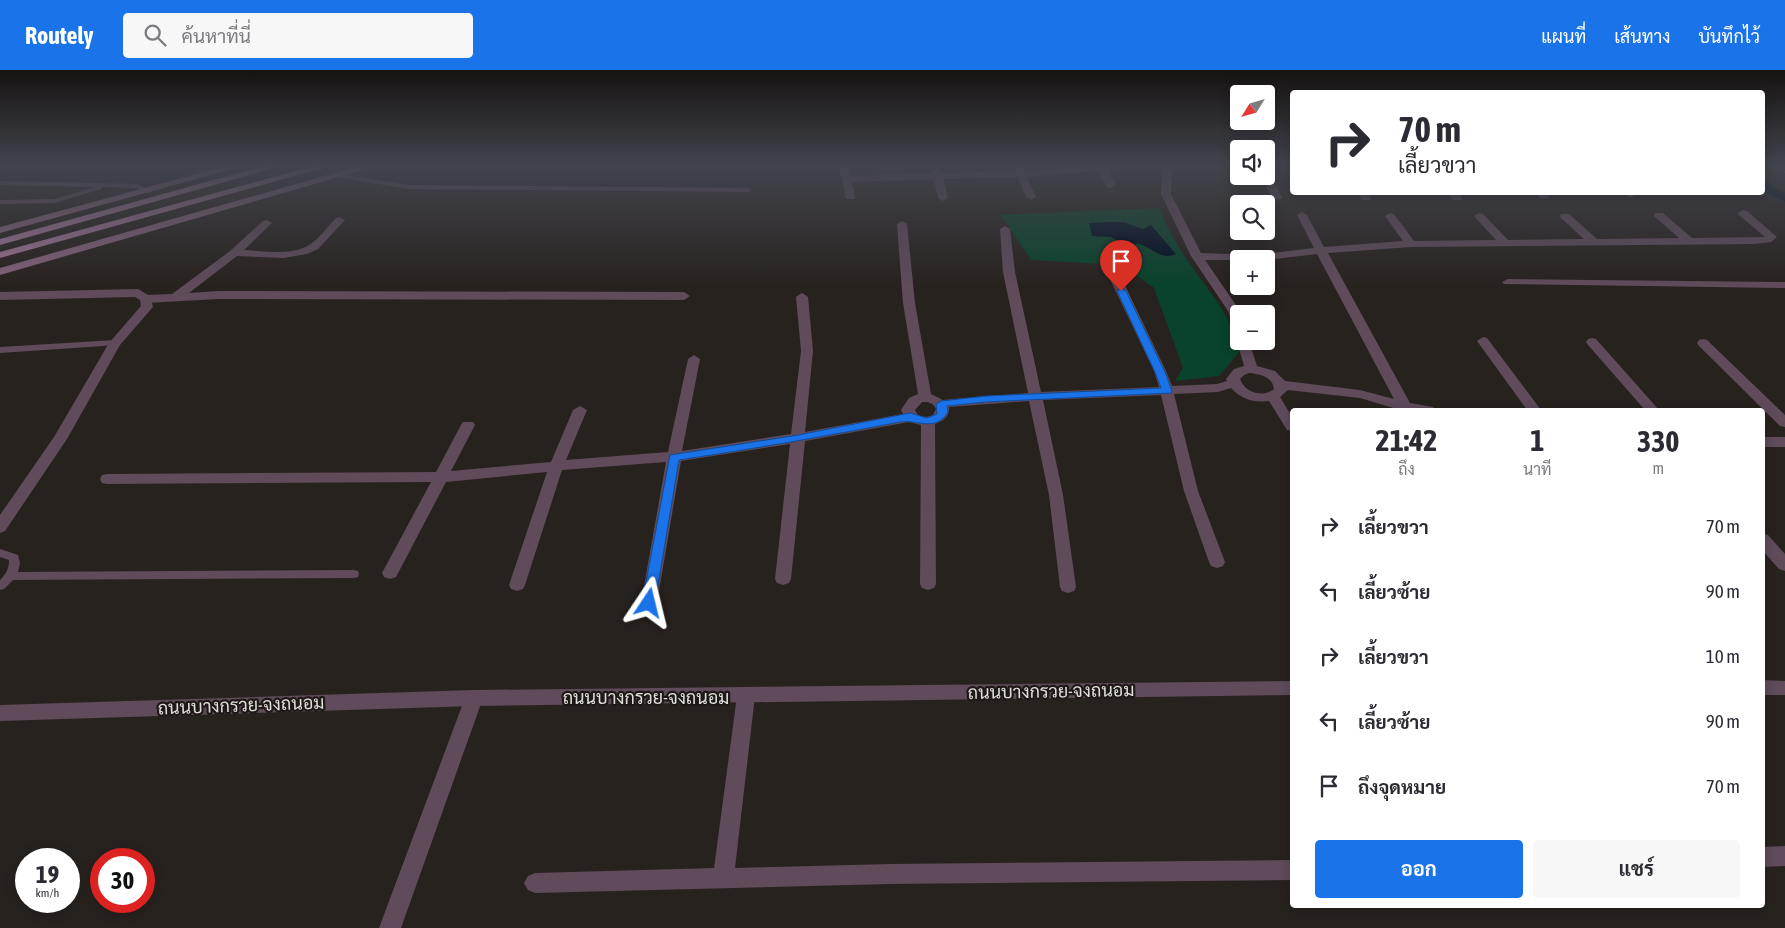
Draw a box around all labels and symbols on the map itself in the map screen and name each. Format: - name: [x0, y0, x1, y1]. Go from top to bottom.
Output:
- north arrow: [1230, 85, 1275, 130]
- pin: [1100, 240, 1142, 291]
- position arrow: [622, 576, 674, 628]
- street label: ถนนบางกรวย-จงถนอม: [967, 679, 1135, 703]
- street label: ถนนบางกรวย-จงถนอม: [563, 687, 729, 708]
- street label: ถนนบางกรวย-จงถนอม: [157, 692, 325, 718]
- speed limit sign: 30: [90, 848, 155, 913]

